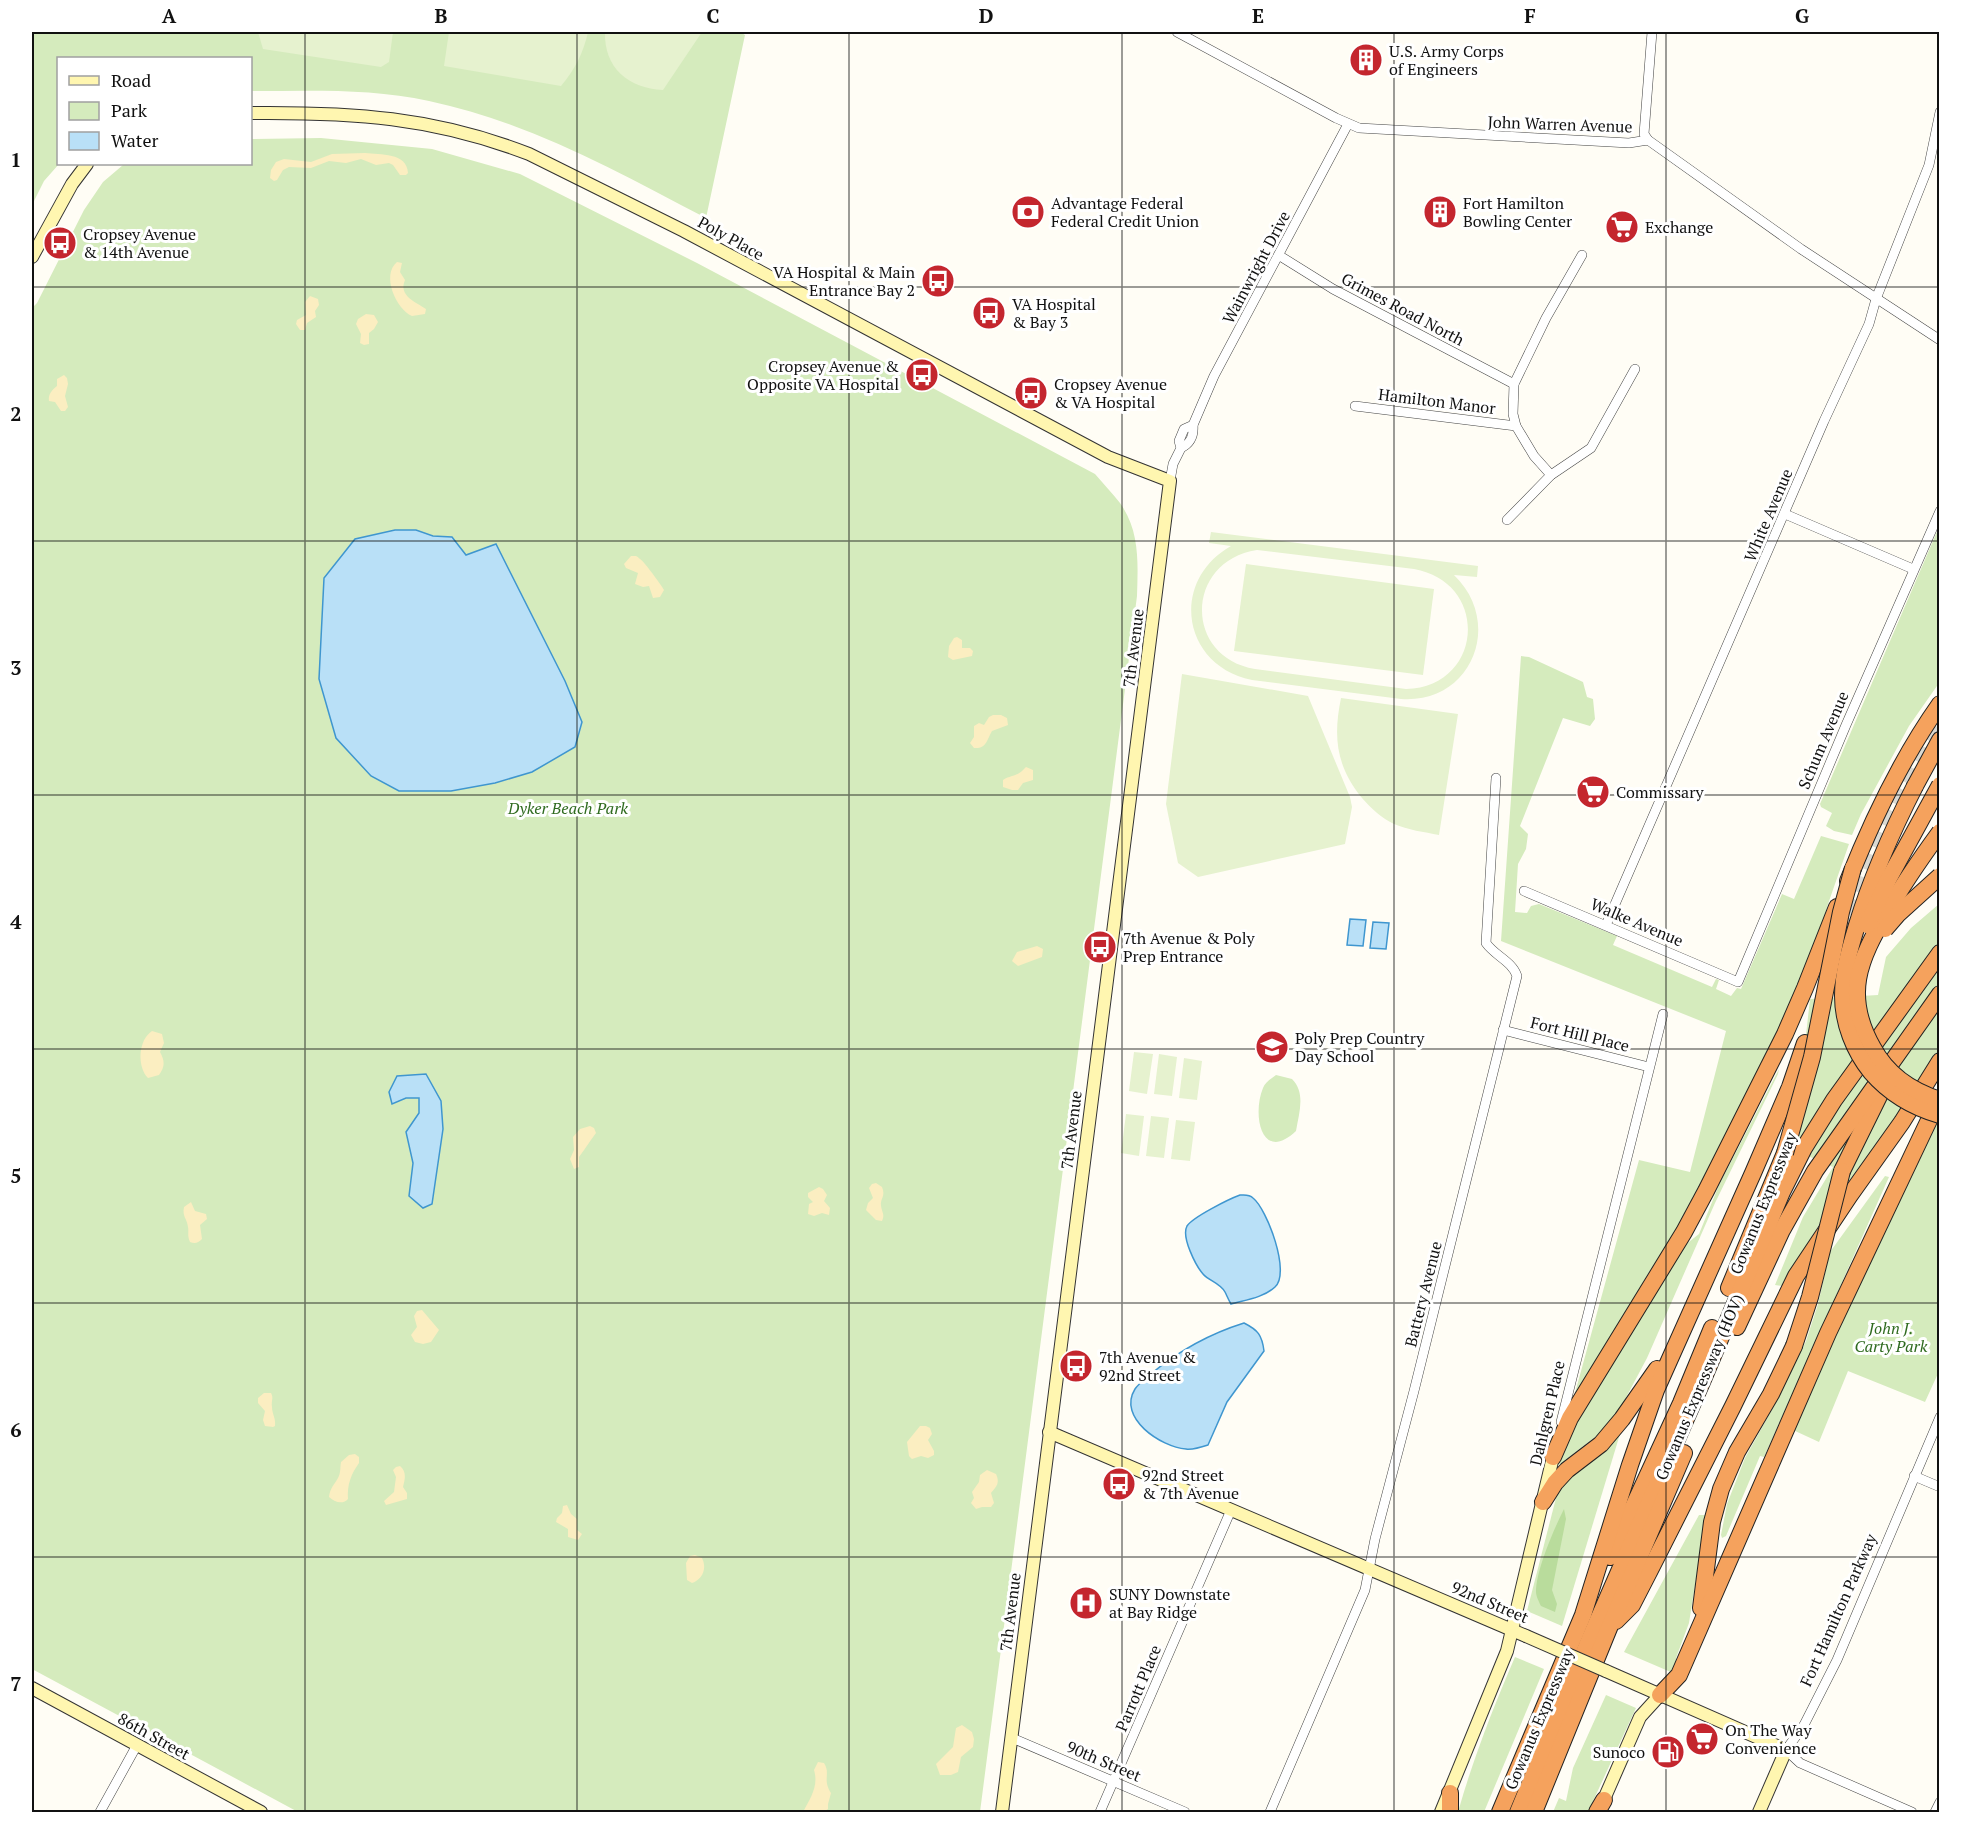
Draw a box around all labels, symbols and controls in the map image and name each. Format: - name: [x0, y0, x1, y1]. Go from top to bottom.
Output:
- text: A: [162, 2, 177, 29]
- text: B: [435, 2, 448, 29]
- text: C: [706, 2, 720, 29]
- text: D: [979, 2, 993, 29]
- text: E: [1252, 2, 1264, 29]
- text: F: [1524, 2, 1536, 29]
- text: G: [1795, 2, 1809, 29]
- place label: U.S. Army Corps of Engineers: [1389, 40, 1504, 80]
- building icon: U.S. Army Corps of Engineers: [1348, 42, 1384, 78]
- legend: [57, 57, 252, 165]
- text: Road: [111, 68, 151, 92]
- text: Park: [111, 98, 148, 122]
- street label: John Warren Avenue: [1487, 110, 1633, 138]
- text: Water: [111, 128, 158, 152]
- text: 1: [10, 146, 22, 173]
- place label: Advantage Federal Federal Credit Union: [1051, 192, 1200, 232]
- place label: Fort Hamilton Bowling Center: [1463, 192, 1573, 232]
- bank icon: Advantage Federal Federal Credit Union: [1010, 194, 1046, 230]
- building icon: Fort Hamilton Bowling Center: [1422, 194, 1458, 230]
- street label: Wainwright Drive: [1217, 207, 1295, 327]
- supermarket icon: Exchange: [1604, 209, 1640, 245]
- street label: Poly Place: [694, 211, 768, 265]
- place label: Exchange: [1645, 216, 1713, 238]
- place label: Cropsey Avenue & 14th Avenue: [83, 223, 196, 263]
- bus stop icon: Cropsey Avenue & 14th Avenue: [42, 225, 78, 261]
- place label: VA Hospital & Main Entrance Bay 2: [773, 261, 915, 301]
- bus stop icon: VA Hospital & Main Entrance Bay 2: [920, 263, 956, 299]
- street label: Grimes Road North: [1338, 267, 1469, 351]
- place label: VA Hospital & Bay 3: [1012, 293, 1096, 333]
- bus stop icon: VA Hospital & Bay 3: [971, 295, 1007, 331]
- place label: Cropsey Avenue & Opposite VA Hospital: [747, 355, 899, 395]
- bus stop icon: Cropsey Avenue & Opposite VA Hospital: [904, 357, 940, 393]
- place label: Cropsey Avenue & VA Hospital: [1054, 373, 1167, 413]
- bus stop icon: Cropsey Avenue & VA Hospital: [1013, 375, 1049, 411]
- street label: Hamilton Manor: [1377, 383, 1498, 419]
- text: 2: [10, 400, 22, 427]
- street label: White Avenue: [1739, 465, 1797, 565]
- street label: 7th Avenue: [1117, 607, 1149, 689]
- text: 3: [10, 654, 22, 681]
- street label: Schum Avenue: [1792, 688, 1854, 792]
- supermarket icon: Commissary: [1575, 774, 1611, 810]
- place label: Commissary: [1616, 781, 1705, 803]
- park label: Dyker Beach Park: [507, 797, 628, 819]
- street label: Walke Avenue: [1587, 893, 1687, 951]
- text: 4: [10, 908, 22, 935]
- place label: 7th Avenue & Poly Prep Entrance: [1123, 927, 1256, 967]
- bus stop icon: 7th Avenue & Poly Prep Entrance: [1082, 929, 1118, 965]
- street label: Fort Hill Place: [1528, 1011, 1632, 1057]
- place label: Poly Prep Country Day School: [1295, 1027, 1425, 1067]
- school or university icon: Poly Prep Country Day School: [1254, 1029, 1290, 1065]
- street label: 7th Avenue: [1055, 1089, 1087, 1171]
- street label: Gowanus Expressway: [1724, 1128, 1802, 1277]
- text: 5: [10, 1162, 22, 1189]
- street label: Battery Avenue: [1399, 1239, 1447, 1349]
- street label: Gowanus Expressway (HOV): [1650, 1291, 1748, 1483]
- park label: John J. Carty Park: [1855, 1317, 1928, 1357]
- place label: 7th Avenue & 92nd Street: [1099, 1346, 1196, 1386]
- bus stop icon: 7th Avenue & 92nd Street: [1058, 1348, 1094, 1384]
- street label: Dahlgren Place: [1524, 1358, 1570, 1468]
- text: 6: [10, 1416, 22, 1443]
- place label: 92nd Street & 7th Avenue: [1142, 1464, 1239, 1504]
- bus stop icon: 92nd Street & 7th Avenue: [1101, 1466, 1137, 1502]
- street label: Fort Hamilton Parkway: [1794, 1529, 1882, 1690]
- street label: 7th Avenue: [994, 1571, 1026, 1653]
- street label: 92nd Street: [1448, 1576, 1532, 1628]
- place label: SUNY Downstate at Bay Ridge: [1109, 1583, 1230, 1623]
- hospital icon: SUNY Downstate at Bay Ridge: [1068, 1585, 1104, 1621]
- street label: Parrott Place: [1110, 1641, 1166, 1735]
- street label: Gowanus Expressway: [1499, 1644, 1579, 1793]
- text: 7: [10, 1670, 22, 1697]
- street label: 86th Street: [114, 1707, 194, 1765]
- place label: On The Way Convenience: [1725, 1719, 1816, 1759]
- supermarket icon: On The Way Convenience: [1684, 1721, 1720, 1757]
- fuel station icon: Sunoco: [1650, 1734, 1686, 1770]
- street label: 90th Street: [1063, 1735, 1145, 1787]
- place label: Sunoco: [1593, 1741, 1645, 1763]

